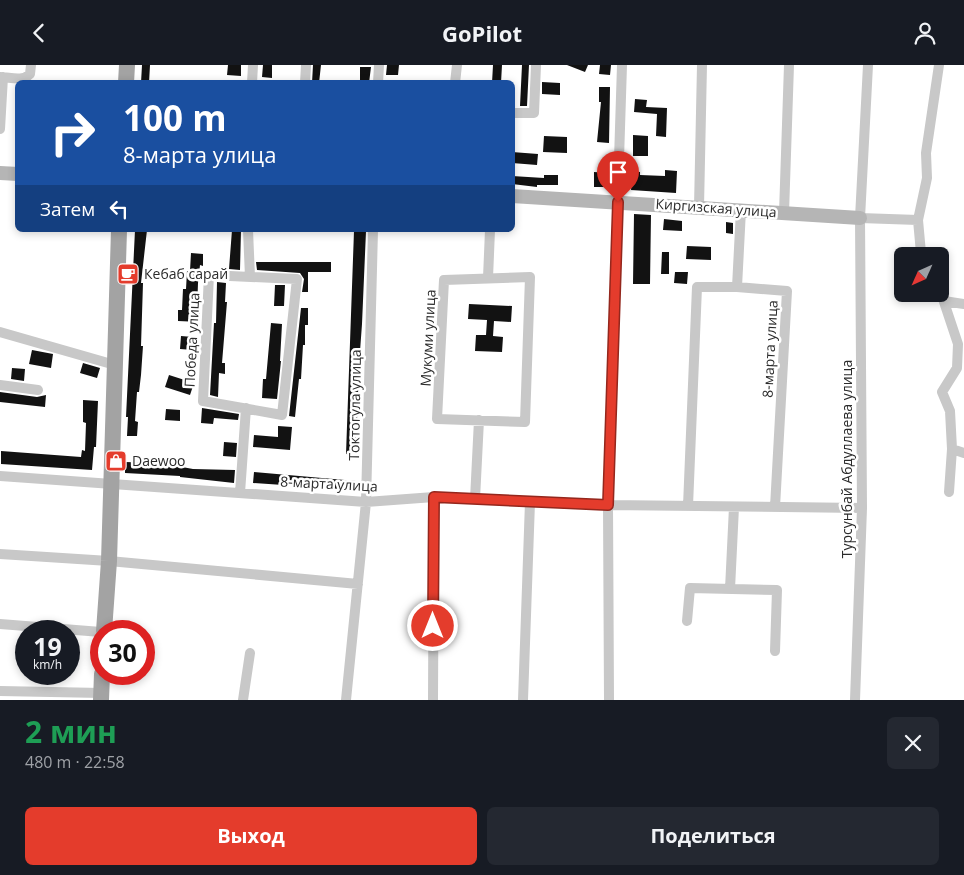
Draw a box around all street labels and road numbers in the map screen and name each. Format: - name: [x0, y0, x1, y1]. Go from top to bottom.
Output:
- street label: Киргизская улица: [655, 194, 777, 221]
- street label: Мукуми улица: [415, 289, 440, 387]
- street label: Победа улица: [180, 292, 203, 388]
- street label: 8-марта улица: [757, 300, 782, 398]
- street label: Токтогула улица: [344, 349, 365, 461]
- street label: Турсунбай Абдуллаева улица: [837, 360, 856, 558]
- street label: 8-марта улица: [280, 471, 378, 496]

